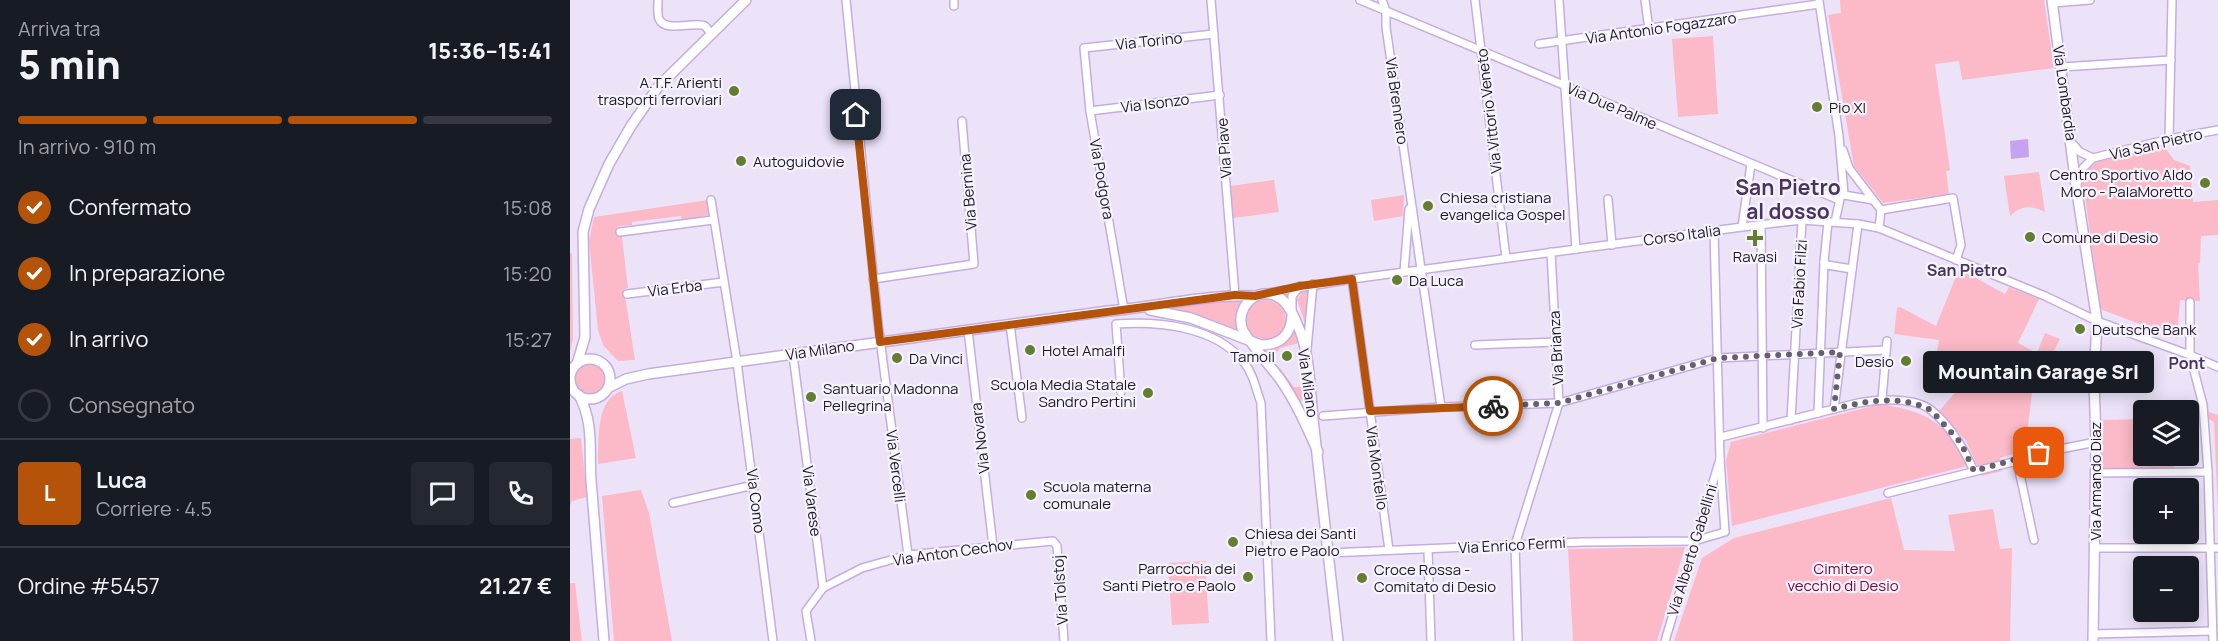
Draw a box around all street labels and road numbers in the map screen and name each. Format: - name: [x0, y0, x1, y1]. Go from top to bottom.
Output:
- street label: Via Antonio Fogazzaro: [1584, 7, 1738, 49]
- street label: Via Torino: [1115, 27, 1183, 55]
- street label: Via Lombardia: [2048, 44, 2082, 142]
- street label: Via Vittorio Veneto: [1471, 47, 1507, 175]
- street label: Via Brennero: [1381, 56, 1413, 146]
- street label: Via Due Palme: [1564, 78, 1661, 135]
- street label: Via Isonzo: [1119, 88, 1191, 118]
- street label: Via Piave: [1211, 117, 1237, 179]
- street label: Via San Pietro: [2108, 123, 2205, 165]
- street label: Via Podgora: [1085, 137, 1119, 221]
- street label: Via Bernina: [954, 153, 982, 231]
- street label: Corso Italia: [1642, 219, 1722, 251]
- street label: Via Fabio Filzi: [1786, 239, 1812, 329]
- street label: Via Erba: [647, 274, 703, 302]
- street label: Via Brianza: [1544, 310, 1568, 386]
- street label: Via Milano: [784, 335, 856, 365]
- street label: Via Milano: [1293, 347, 1323, 419]
- street label: Via Novara: [965, 401, 995, 475]
- street label: Via Armando Diaz: [2085, 421, 2106, 541]
- street label: Via Montello: [1361, 425, 1393, 511]
- street label: Via Vercelli: [881, 428, 911, 504]
- street label: Via Varese: [797, 465, 827, 538]
- street label: Via Como: [742, 468, 770, 535]
- street label: Via Alberto Gabellini: [1662, 482, 1722, 618]
- street label: Via Enrico Fermi: [1458, 532, 1566, 558]
- street label: Via Anton Cechov: [891, 533, 1015, 571]
- street label: Via Tolstoj: [1047, 554, 1073, 626]

